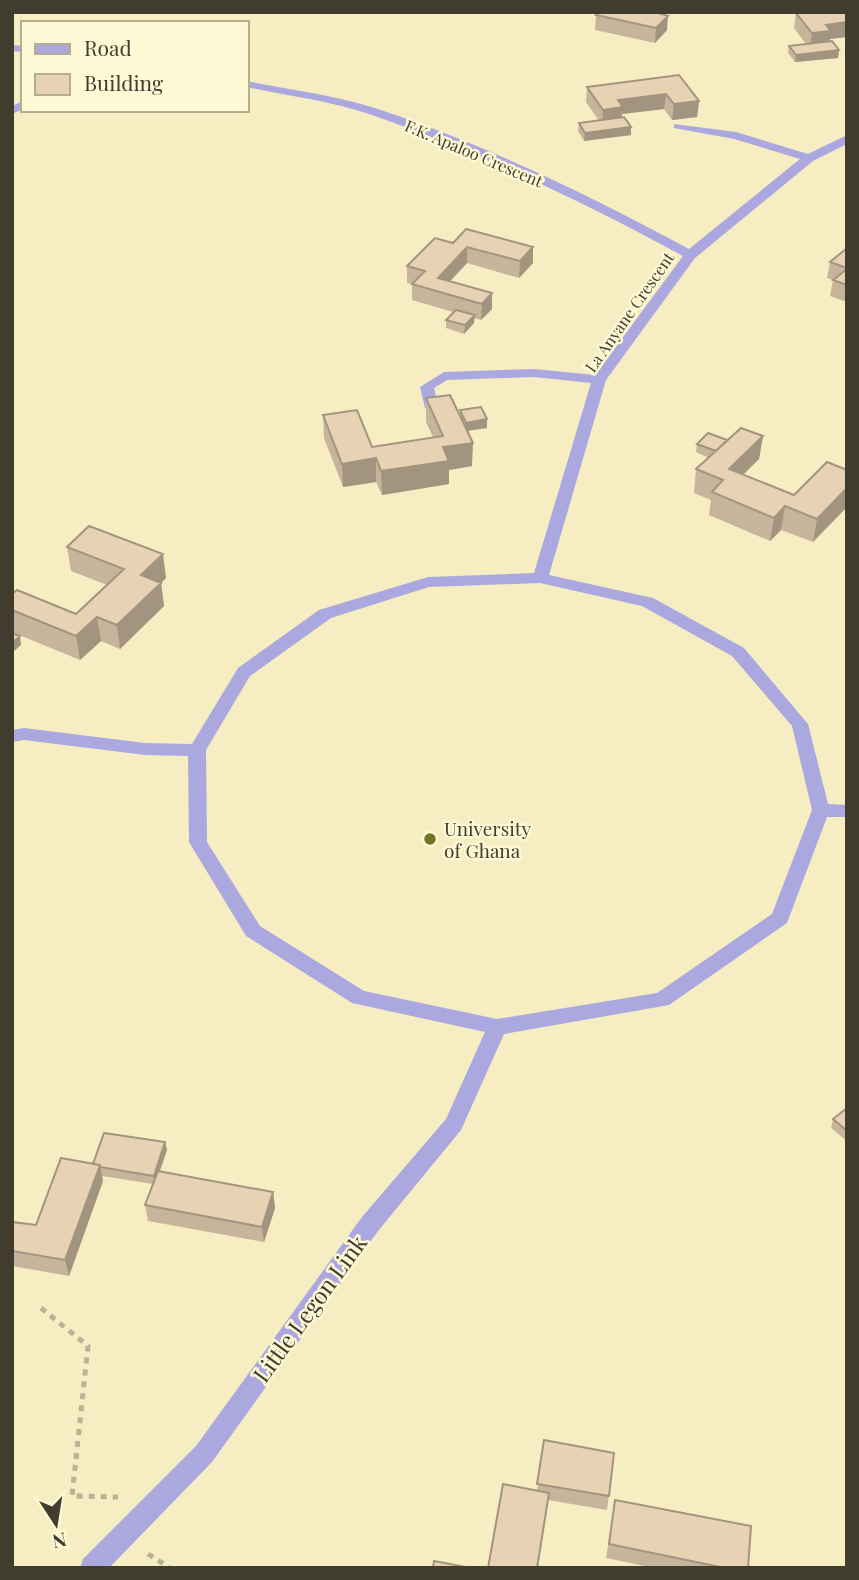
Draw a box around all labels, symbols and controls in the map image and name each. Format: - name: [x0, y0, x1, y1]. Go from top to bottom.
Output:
- legend: [21, 21, 248, 112]
- text: Road: [84, 33, 132, 61]
- text: Building: [84, 68, 163, 96]
- street label: F.K. Apaloo Crescent: [402, 115, 546, 192]
- street label: La Anyane Crescent: [580, 248, 678, 376]
- place label: University of Ghana: [444, 815, 532, 863]
- marker: University of Ghana: [422, 831, 438, 847]
- street label: Little Legon Link: [245, 1228, 373, 1388]
- north arrow: [21, 1489, 91, 1559]
- text: N: [50, 1527, 69, 1556]

